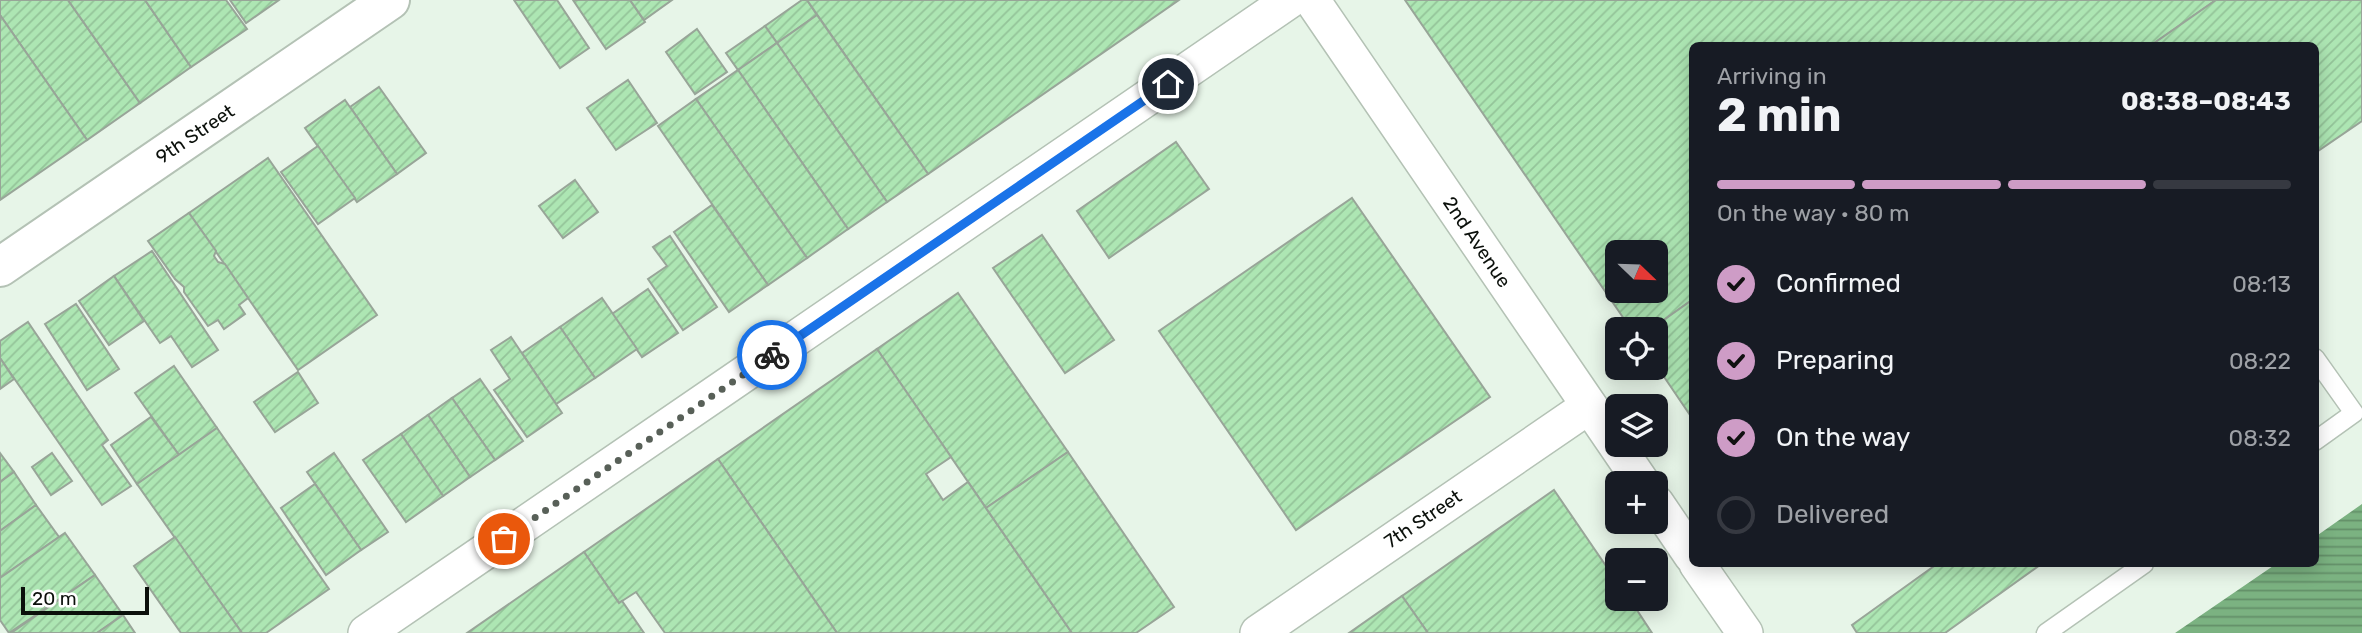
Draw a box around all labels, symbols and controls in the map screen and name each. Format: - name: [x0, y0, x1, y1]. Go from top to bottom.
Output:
- pin: [1138, 54, 1198, 114]
- text: Arriving in: [1717, 62, 1827, 90]
- icon: home: [1149, 65, 1187, 103]
- text: 08:38–08:43: [2121, 86, 2291, 117]
- text: 2 min: [1717, 88, 1842, 143]
- street label: 9th Street: [151, 99, 239, 169]
- street label: 2nd Avenue: [1438, 192, 1516, 292]
- text: On the way · 80 m: [1717, 199, 1909, 227]
- north arrow: [1605, 240, 1668, 303]
- map controls: [1605, 240, 1668, 611]
- icon: check: [1717, 265, 1755, 303]
- text: Confirmed: [1776, 268, 1901, 299]
- text: 08:13: [2232, 270, 2291, 298]
- button: locate: [1605, 317, 1668, 380]
- courier: [737, 320, 807, 390]
- icon: bike: [753, 336, 791, 374]
- icon: check: [1717, 342, 1755, 380]
- text: Preparing: [1776, 345, 1894, 376]
- text: 08:22: [2229, 347, 2291, 375]
- button: layers: [1605, 394, 1668, 457]
- icon: check: [1717, 419, 1755, 457]
- text: On the way: [1776, 422, 1910, 453]
- text: 08:32: [2229, 424, 2291, 452]
- button: +: [1605, 471, 1668, 534]
- street label: 7th Street: [1380, 484, 1467, 553]
- text: Delivered: [1776, 499, 1889, 530]
- pin: [474, 509, 534, 569]
- icon: bag: [485, 520, 523, 558]
- button: −: [1605, 548, 1668, 611]
- scale bar: [21, 584, 149, 616]
- text: 20 m: [32, 587, 77, 610]

